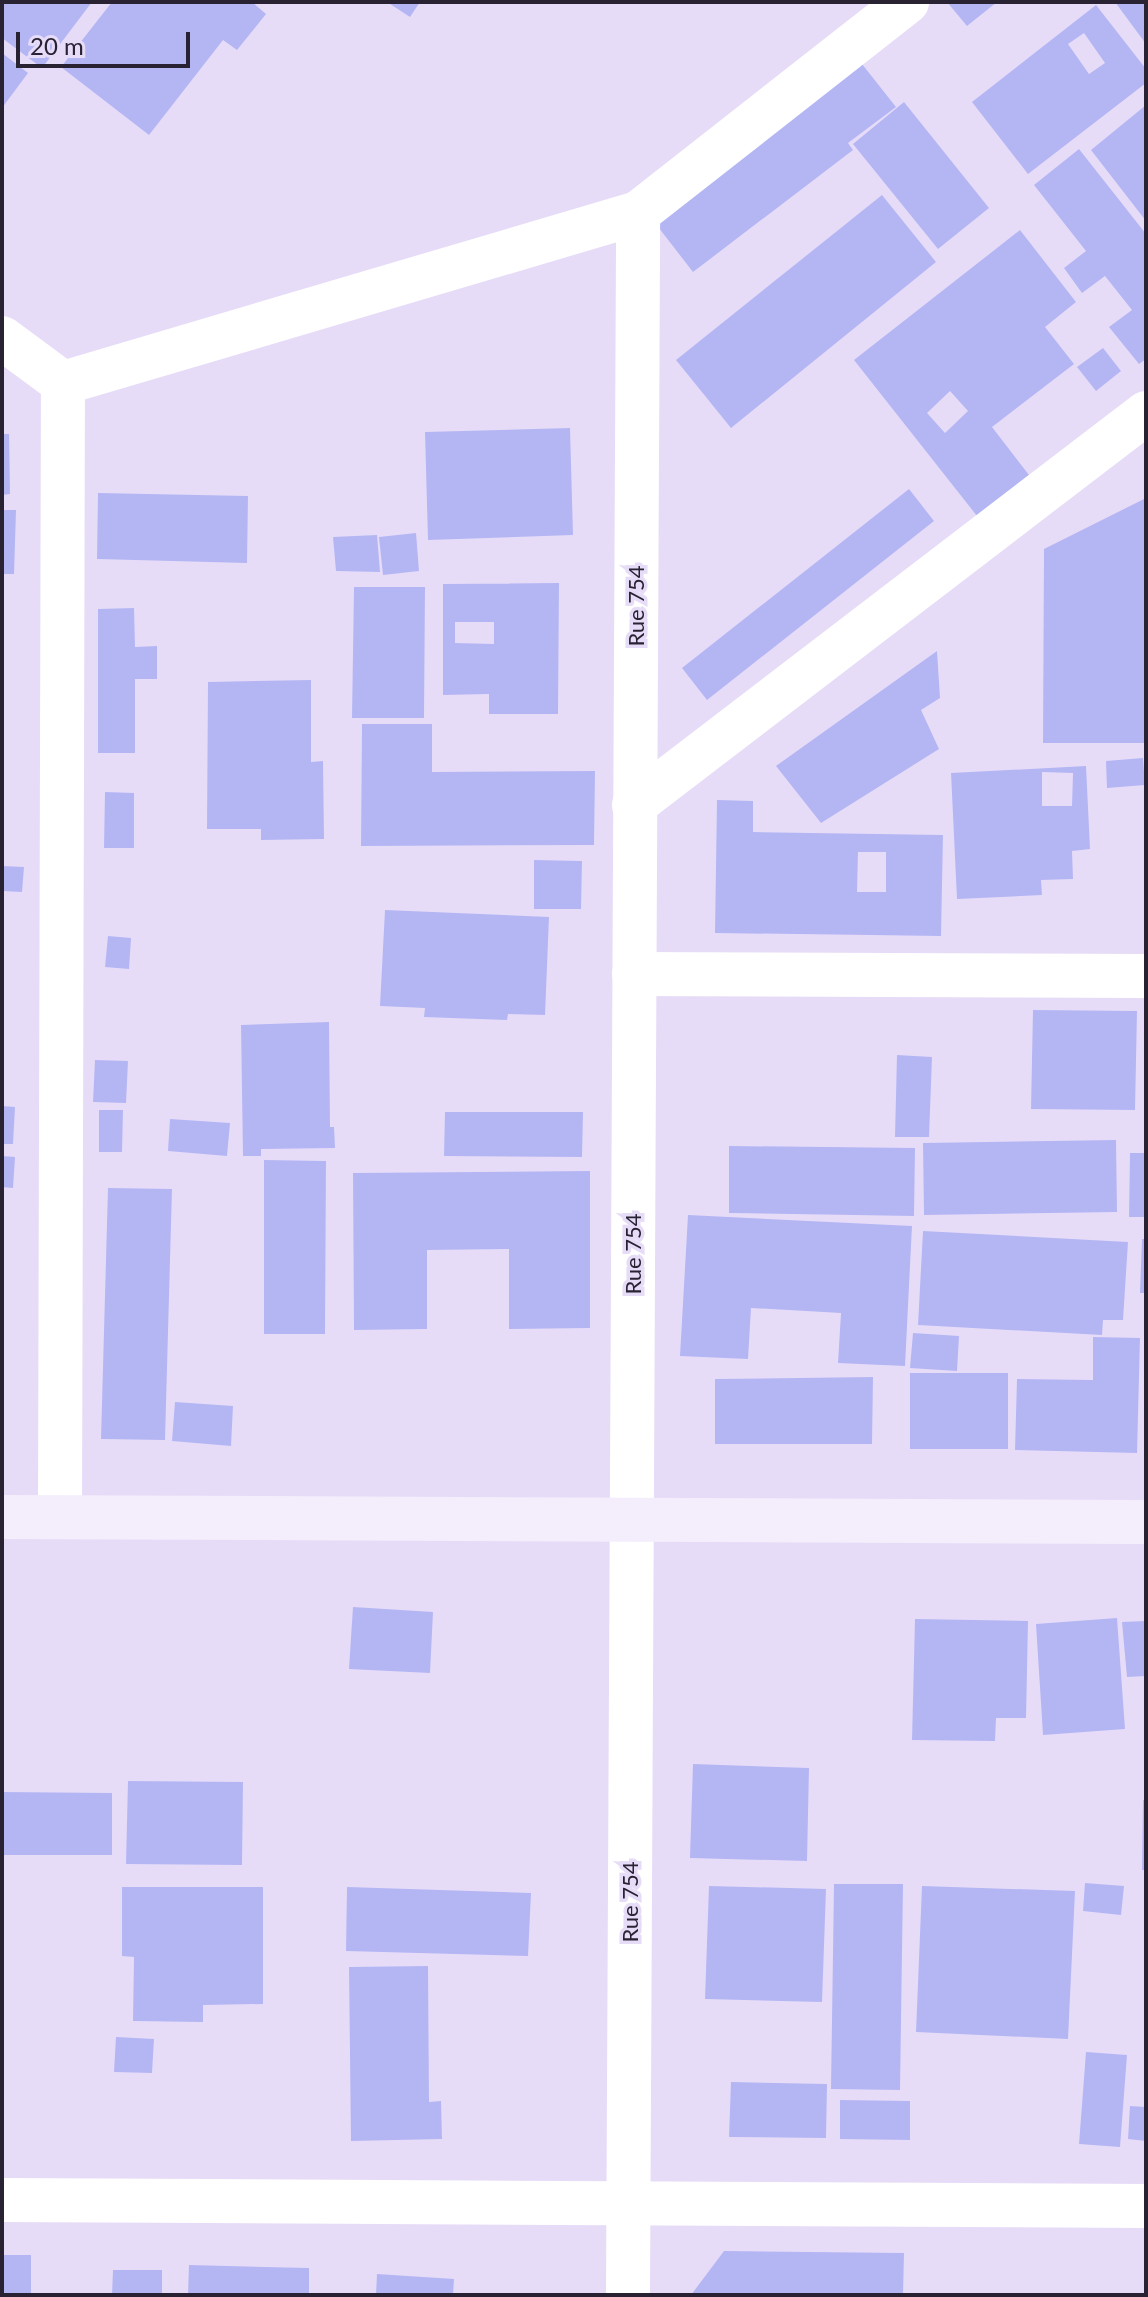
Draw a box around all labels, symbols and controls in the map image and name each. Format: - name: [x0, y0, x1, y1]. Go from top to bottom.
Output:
- scale bar: [20, 16, 194, 66]
- text: 20 m: [30, 31, 84, 60]
- street label: Rue 754: [623, 565, 649, 647]
- street label: Rue 754: [620, 1213, 646, 1295]
- street label: Rue 754: [617, 1861, 643, 1943]

